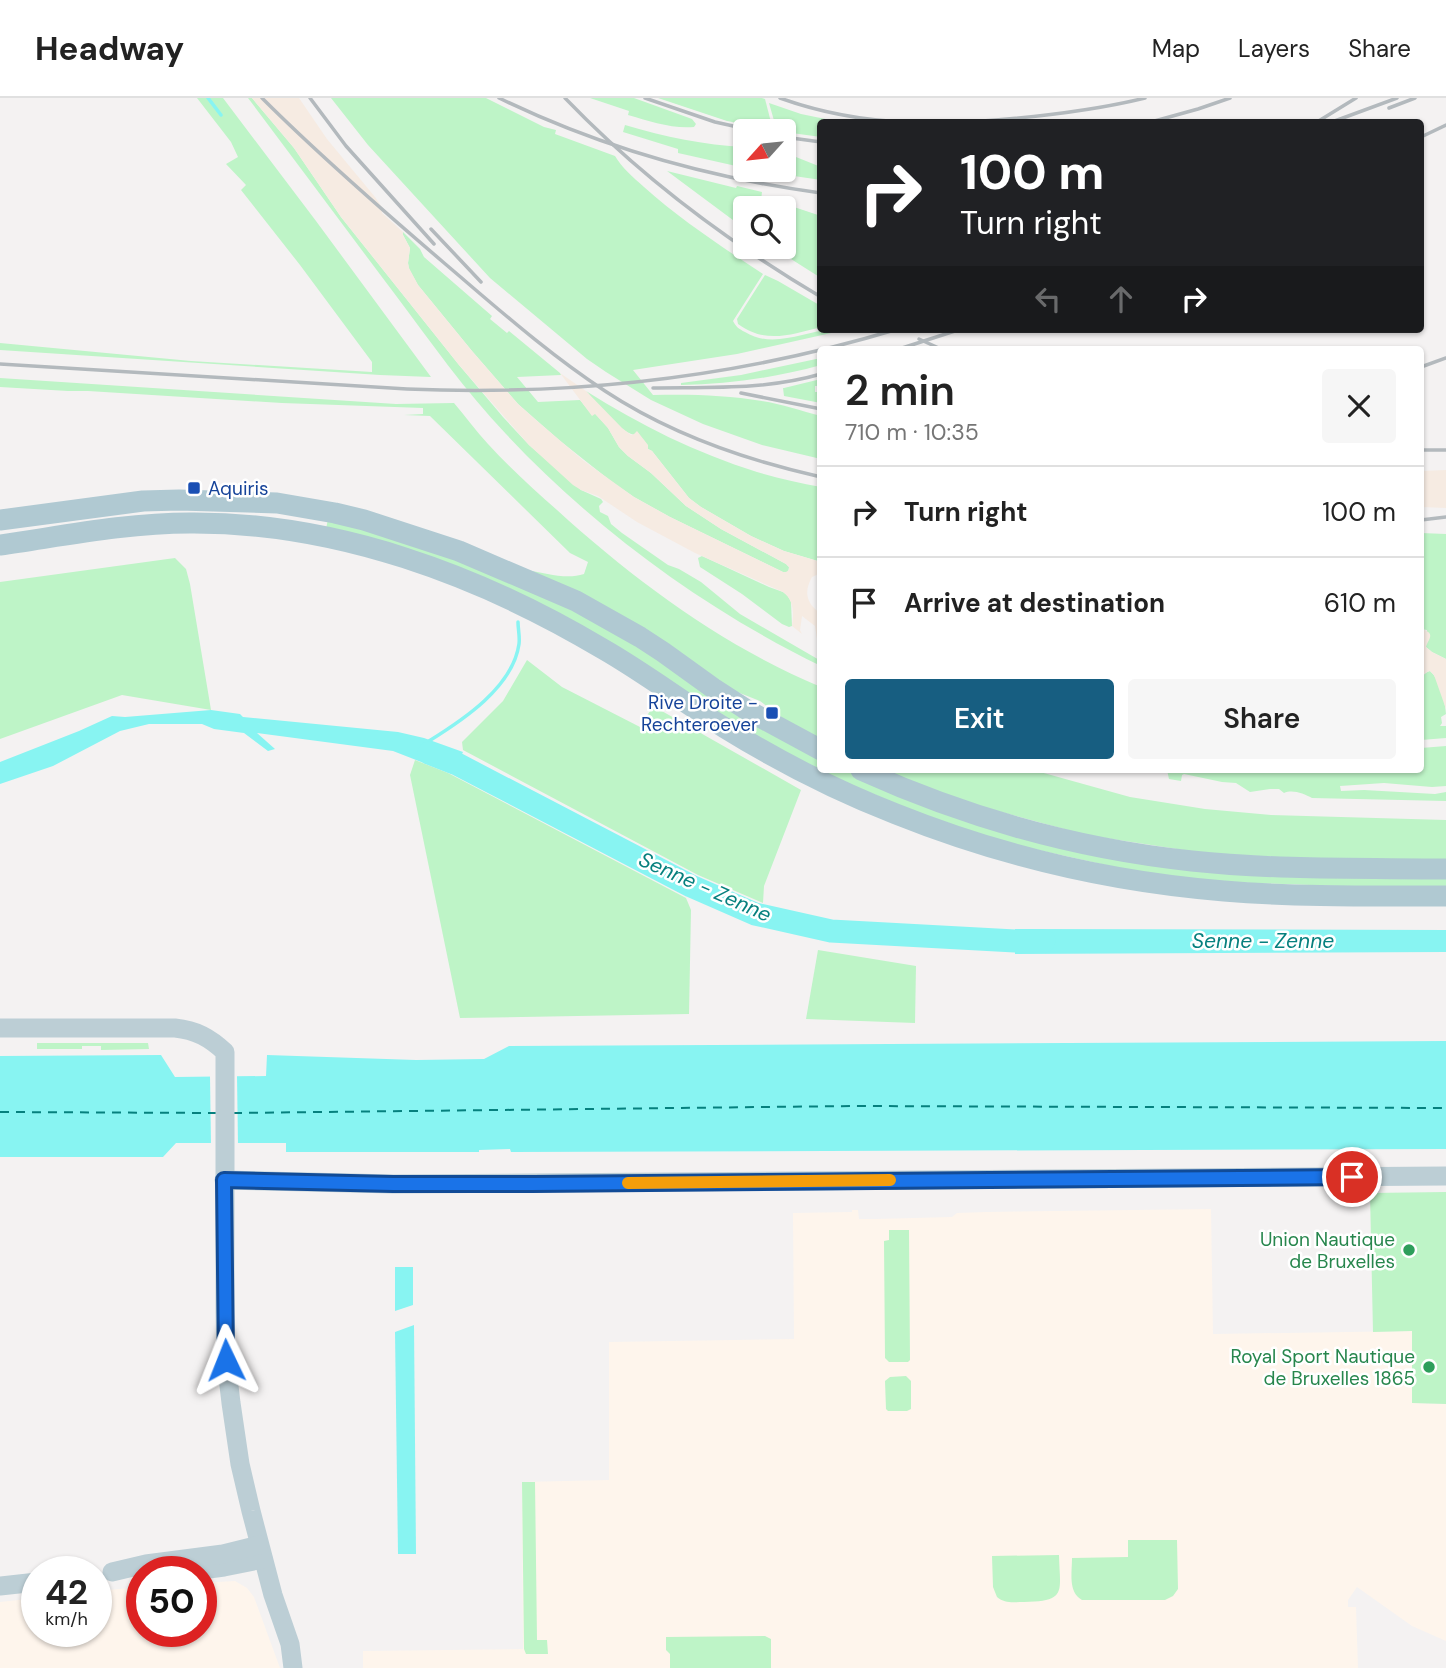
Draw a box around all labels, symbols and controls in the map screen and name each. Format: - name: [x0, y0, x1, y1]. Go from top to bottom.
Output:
- text: Headway: [35, 27, 184, 70]
- text: Map: [1152, 33, 1200, 64]
- text: Layers: [1238, 33, 1310, 64]
- text: Share: [1348, 33, 1411, 64]
- north arrow: [733, 119, 796, 182]
- map controls: [733, 119, 796, 259]
- text: 100 m: [960, 140, 1104, 204]
- icon: right: [845, 147, 936, 238]
- button: search: [733, 196, 796, 259]
- text: Turn right: [960, 202, 1102, 244]
- icon: left: [1029, 280, 1067, 318]
- icon: ahead: [1102, 280, 1140, 318]
- icon: right: [1175, 280, 1213, 318]
- text: 2 min: [845, 363, 955, 418]
- button: close: [1322, 369, 1396, 443]
- text: 710 m · 10:35: [845, 417, 979, 447]
- place label: Aquiris: [208, 476, 269, 501]
- marker: Aquiris: [186, 480, 202, 496]
- icon: right: [845, 493, 883, 531]
- text: Turn right: [904, 495, 1028, 529]
- text: 100 m: [1322, 495, 1396, 529]
- icon: arrive: [845, 584, 883, 622]
- text: Arrive at destination: [904, 586, 1165, 620]
- text: 610 m: [1324, 586, 1396, 620]
- button: Exit: [845, 679, 1114, 759]
- button: Share: [1128, 679, 1396, 759]
- place label: Rive Droite - Rechteroever: [641, 690, 758, 737]
- marker: Rive Droite - Rechteroever: [764, 705, 780, 721]
- water label: Senne - Zenne: [634, 845, 776, 929]
- water label: Senne - Zenne: [1192, 927, 1334, 955]
- pin: [1322, 1147, 1382, 1207]
- icon: arrive: [1333, 1158, 1371, 1196]
- place label: Union Nautique de Bruxelles: [1260, 1227, 1395, 1274]
- marker: Union Nautique de Bruxelles: [1401, 1242, 1417, 1258]
- position arrow: [189, 1323, 263, 1397]
- place label: Royal Sport Nautique de Bruxelles 1865: [1231, 1344, 1415, 1391]
- marker: Royal Sport Nautique de Bruxelles 1865: [1421, 1359, 1437, 1375]
- speed limit sign: 50: [126, 1556, 217, 1647]
- text: 42: [45, 1569, 88, 1615]
- text: km/h: [45, 1607, 88, 1631]

